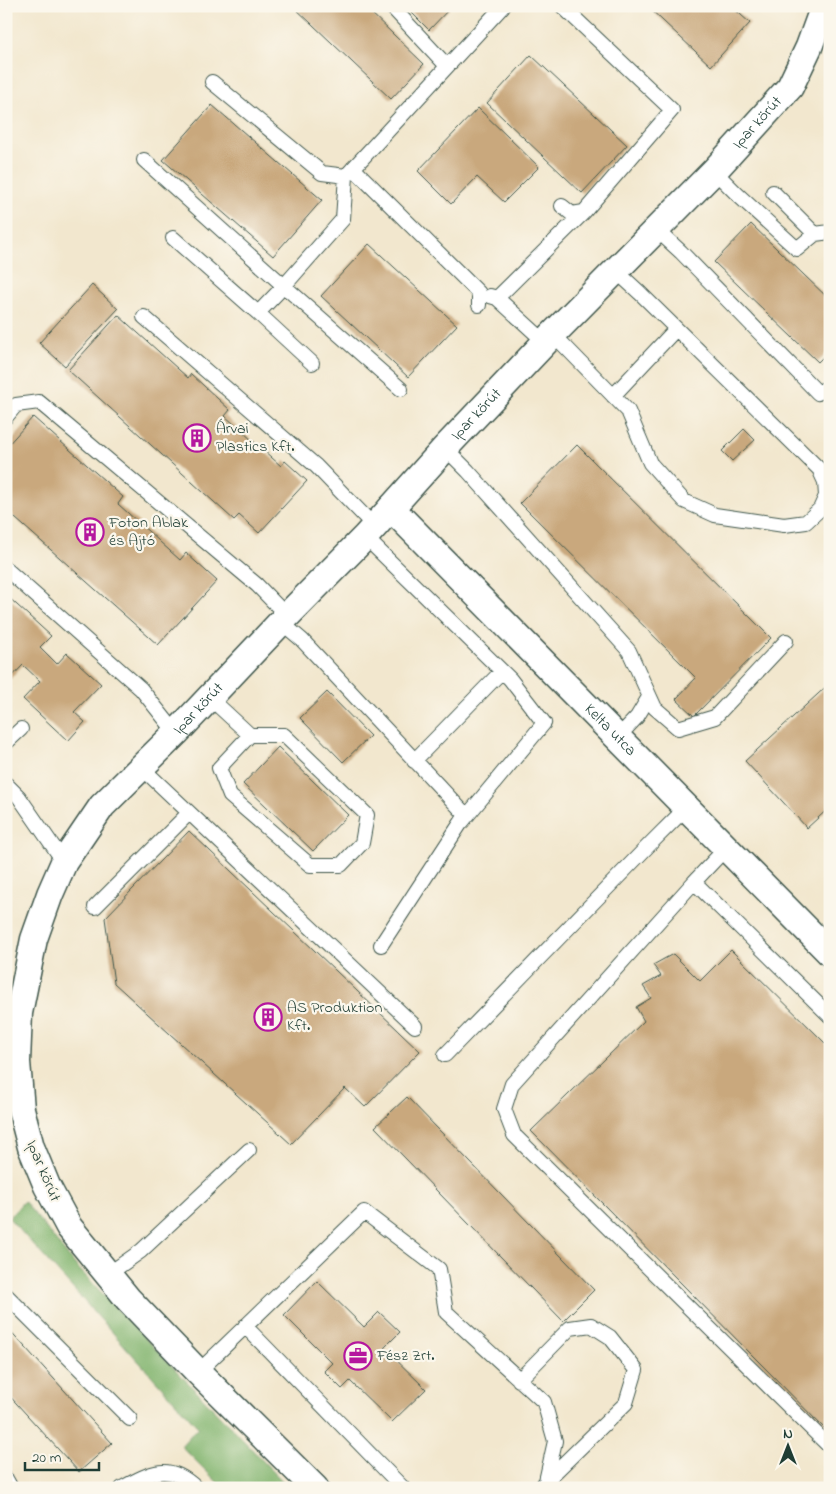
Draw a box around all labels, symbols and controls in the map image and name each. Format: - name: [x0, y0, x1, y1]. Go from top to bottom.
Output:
- street label: Ipar körút: [727, 90, 789, 155]
- street label: Ipar körút: [446, 382, 508, 446]
- place label: Árvai Plastics Kft.: [216, 417, 294, 459]
- building icon: Árvai Plastics Kft.: [182, 423, 212, 453]
- place label: Foton Ablak és Ajtó: [108, 511, 189, 553]
- building icon: Foton Ablak és Ajtó: [75, 517, 105, 547]
- street label: Ipar körút: [168, 677, 230, 741]
- street label: Kelta utca: [578, 698, 642, 762]
- place label: AS Produktion Kft.: [287, 996, 382, 1038]
- building icon: AS Produktion Kft.: [253, 1002, 283, 1032]
- street label: Ipar körút: [19, 1136, 67, 1206]
- office icon: Fész Zrt.: [343, 1341, 373, 1371]
- place label: Fész Zrt.: [376, 1344, 435, 1368]
- north arrow: [764, 1422, 814, 1472]
- text: N: [783, 1424, 793, 1445]
- scale bar: [25, 1439, 99, 1471]
- text: 20 m: [32, 1447, 62, 1469]

